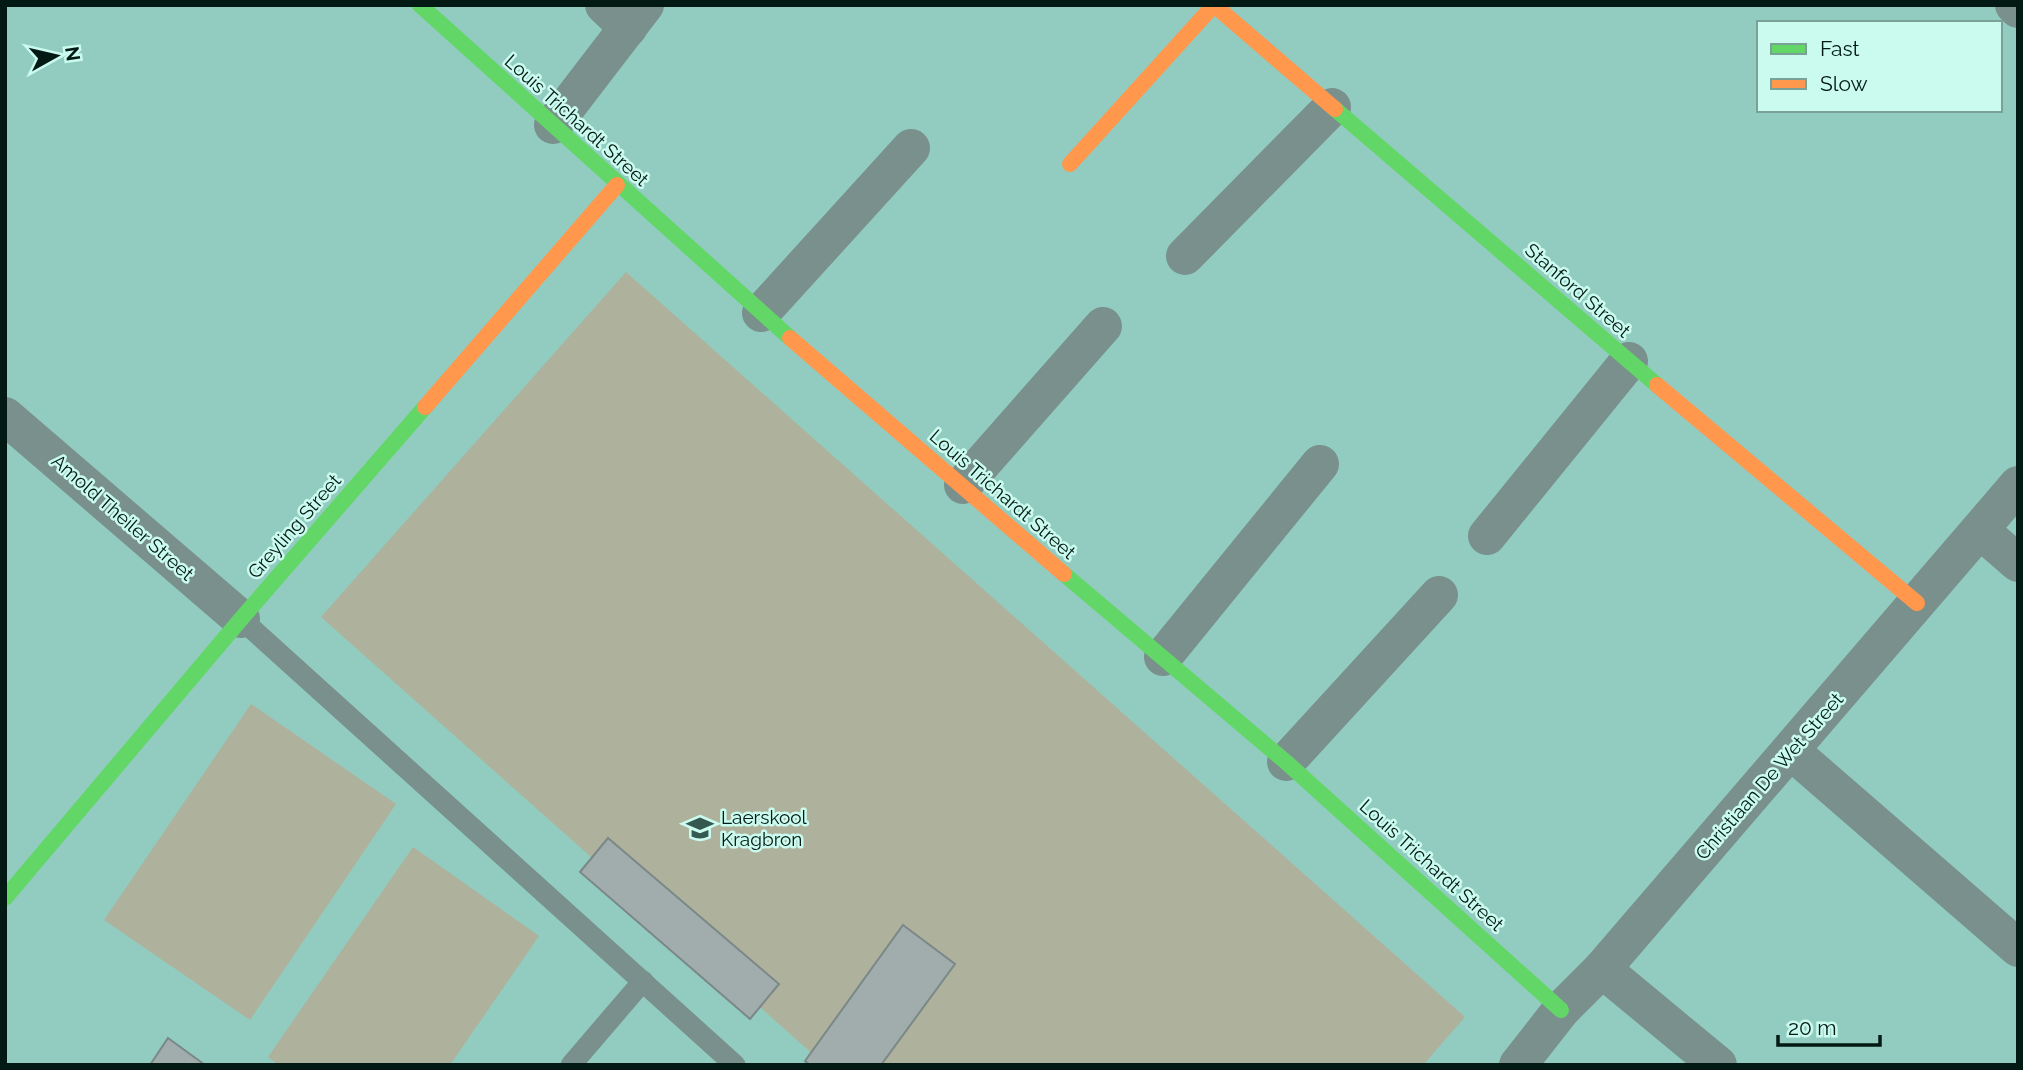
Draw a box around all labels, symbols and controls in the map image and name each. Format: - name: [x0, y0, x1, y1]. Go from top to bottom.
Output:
- north arrow: [21, 21, 91, 91]
- legend: [1757, 21, 2002, 112]
- text: Fast: [1820, 36, 1860, 61]
- text: N: [61, 45, 85, 62]
- street label: Louis Trichardt Street: [501, 50, 654, 191]
- text: Slow: [1820, 71, 1868, 96]
- street label: Stanford Street: [1521, 238, 1636, 342]
- street label: Louis Trichardt Street: [926, 425, 1081, 564]
- street label: Amold Theiler Street: [48, 449, 199, 585]
- street label: Greyling Street: [243, 469, 346, 583]
- street label: Christiaan De Wet Street: [1691, 688, 1848, 864]
- street label: Louis Trichardt Street: [1356, 795, 1509, 936]
- place label: Laerskool Kragbron: [721, 806, 808, 850]
- school or university icon: Laerskool Kragbron: [685, 813, 715, 843]
- scale bar: [1778, 1004, 1880, 1048]
- text: 20 m: [1788, 1015, 1836, 1040]

